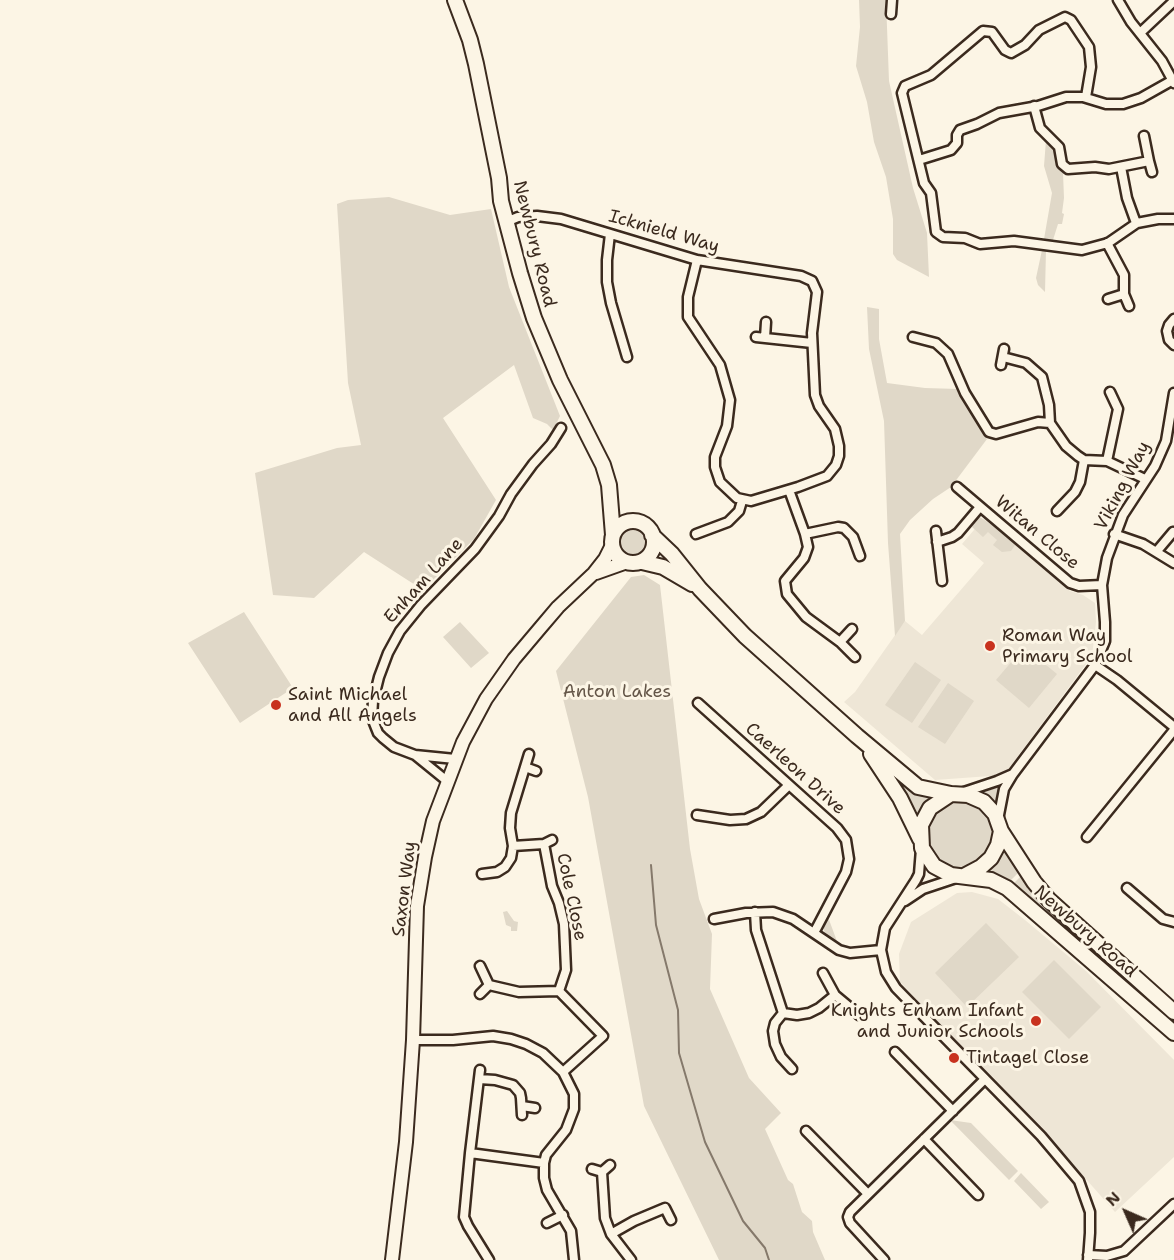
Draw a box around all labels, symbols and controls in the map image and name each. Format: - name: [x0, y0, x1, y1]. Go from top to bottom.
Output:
- street label: Newbury Road: [508, 178, 560, 310]
- street label: Icknield Way: [606, 206, 722, 258]
- street label: Viking Way: [1091, 438, 1155, 534]
- street label: Witan Close: [990, 491, 1084, 575]
- street label: Enham Lane: [380, 534, 468, 628]
- place label: Roman Way Primary School: [1002, 625, 1132, 668]
- marker: Roman Way Primary School: [983, 639, 997, 653]
- park label: Anton Lakes: [563, 681, 671, 703]
- place label: Saint Michael and All Angels: [288, 684, 417, 726]
- marker: Saint Michael and All Angels: [269, 698, 283, 712]
- street label: Caerleon Drive: [740, 718, 850, 820]
- street label: Saxon Way: [388, 840, 422, 938]
- street label: Cole Close: [551, 851, 591, 943]
- street label: Newbury Road: [1029, 881, 1141, 983]
- place label: Knights Enham Infant and Junior Schools: [831, 1000, 1024, 1042]
- marker: Knights Enham Infant and Junior Schools: [1029, 1014, 1043, 1028]
- place label: Tintagel Close: [966, 1047, 1089, 1069]
- marker: Tintagel Close: [947, 1051, 961, 1065]
- north arrow: [1096, 1182, 1156, 1242]
- text: N: [1101, 1187, 1125, 1211]

